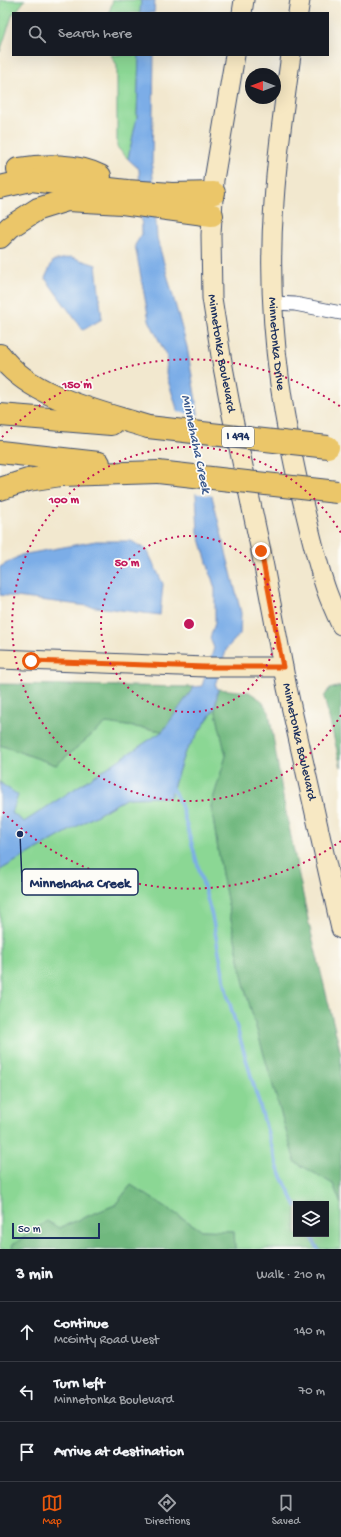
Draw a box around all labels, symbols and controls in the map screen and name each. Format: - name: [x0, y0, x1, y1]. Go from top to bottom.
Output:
- search box: [12, 12, 329, 56]
- icon: search: [26, 23, 48, 45]
- text: Search here: [58, 25, 132, 43]
- north arrow: [245, 68, 281, 104]
- street label: Minnetonka Boulevard: [204, 293, 239, 415]
- street label: Minnetonka Drive: [265, 297, 288, 392]
- text: 150 m: [61, 379, 92, 393]
- water label: Minnehaha Creek: [176, 393, 214, 497]
- road number: I 494: [222, 427, 254, 447]
- text: 100 m: [48, 494, 79, 508]
- route end: [252, 542, 270, 560]
- text: 50 m: [115, 557, 140, 571]
- centre of rings: [182, 617, 196, 631]
- route start: [22, 652, 40, 670]
- street label: Minnetonka Boulevard: [279, 682, 320, 803]
- callout: Minnehaha Creek: [22, 869, 138, 895]
- text: Minnehaha Creek: [30, 876, 132, 893]
- map controls: [293, 1201, 329, 1237]
- button: layers: [293, 1201, 329, 1237]
- scale bar: [12, 1221, 100, 1240]
- text: 50 m: [18, 1224, 40, 1236]
- text: 3 min: [16, 1265, 53, 1285]
- text: Walk · 210 m: [257, 1268, 325, 1283]
- text: Continue: [54, 1315, 108, 1333]
- icon: ahead: [16, 1321, 38, 1343]
- text: 140 m: [294, 1324, 325, 1339]
- text: McGinty Road West: [54, 1333, 159, 1348]
- text: Turn left: [54, 1375, 105, 1393]
- icon: left: [16, 1381, 38, 1403]
- text: 70 m: [299, 1384, 325, 1399]
- text: Minnetonka Boulevard: [54, 1393, 173, 1408]
- icon: arrive: [16, 1441, 38, 1463]
- text: Arrive at destination: [54, 1443, 184, 1461]
- tab: Map: [41, 1492, 63, 1528]
- tab: Directions: [145, 1492, 190, 1528]
- tab: Saved: [272, 1492, 300, 1528]

